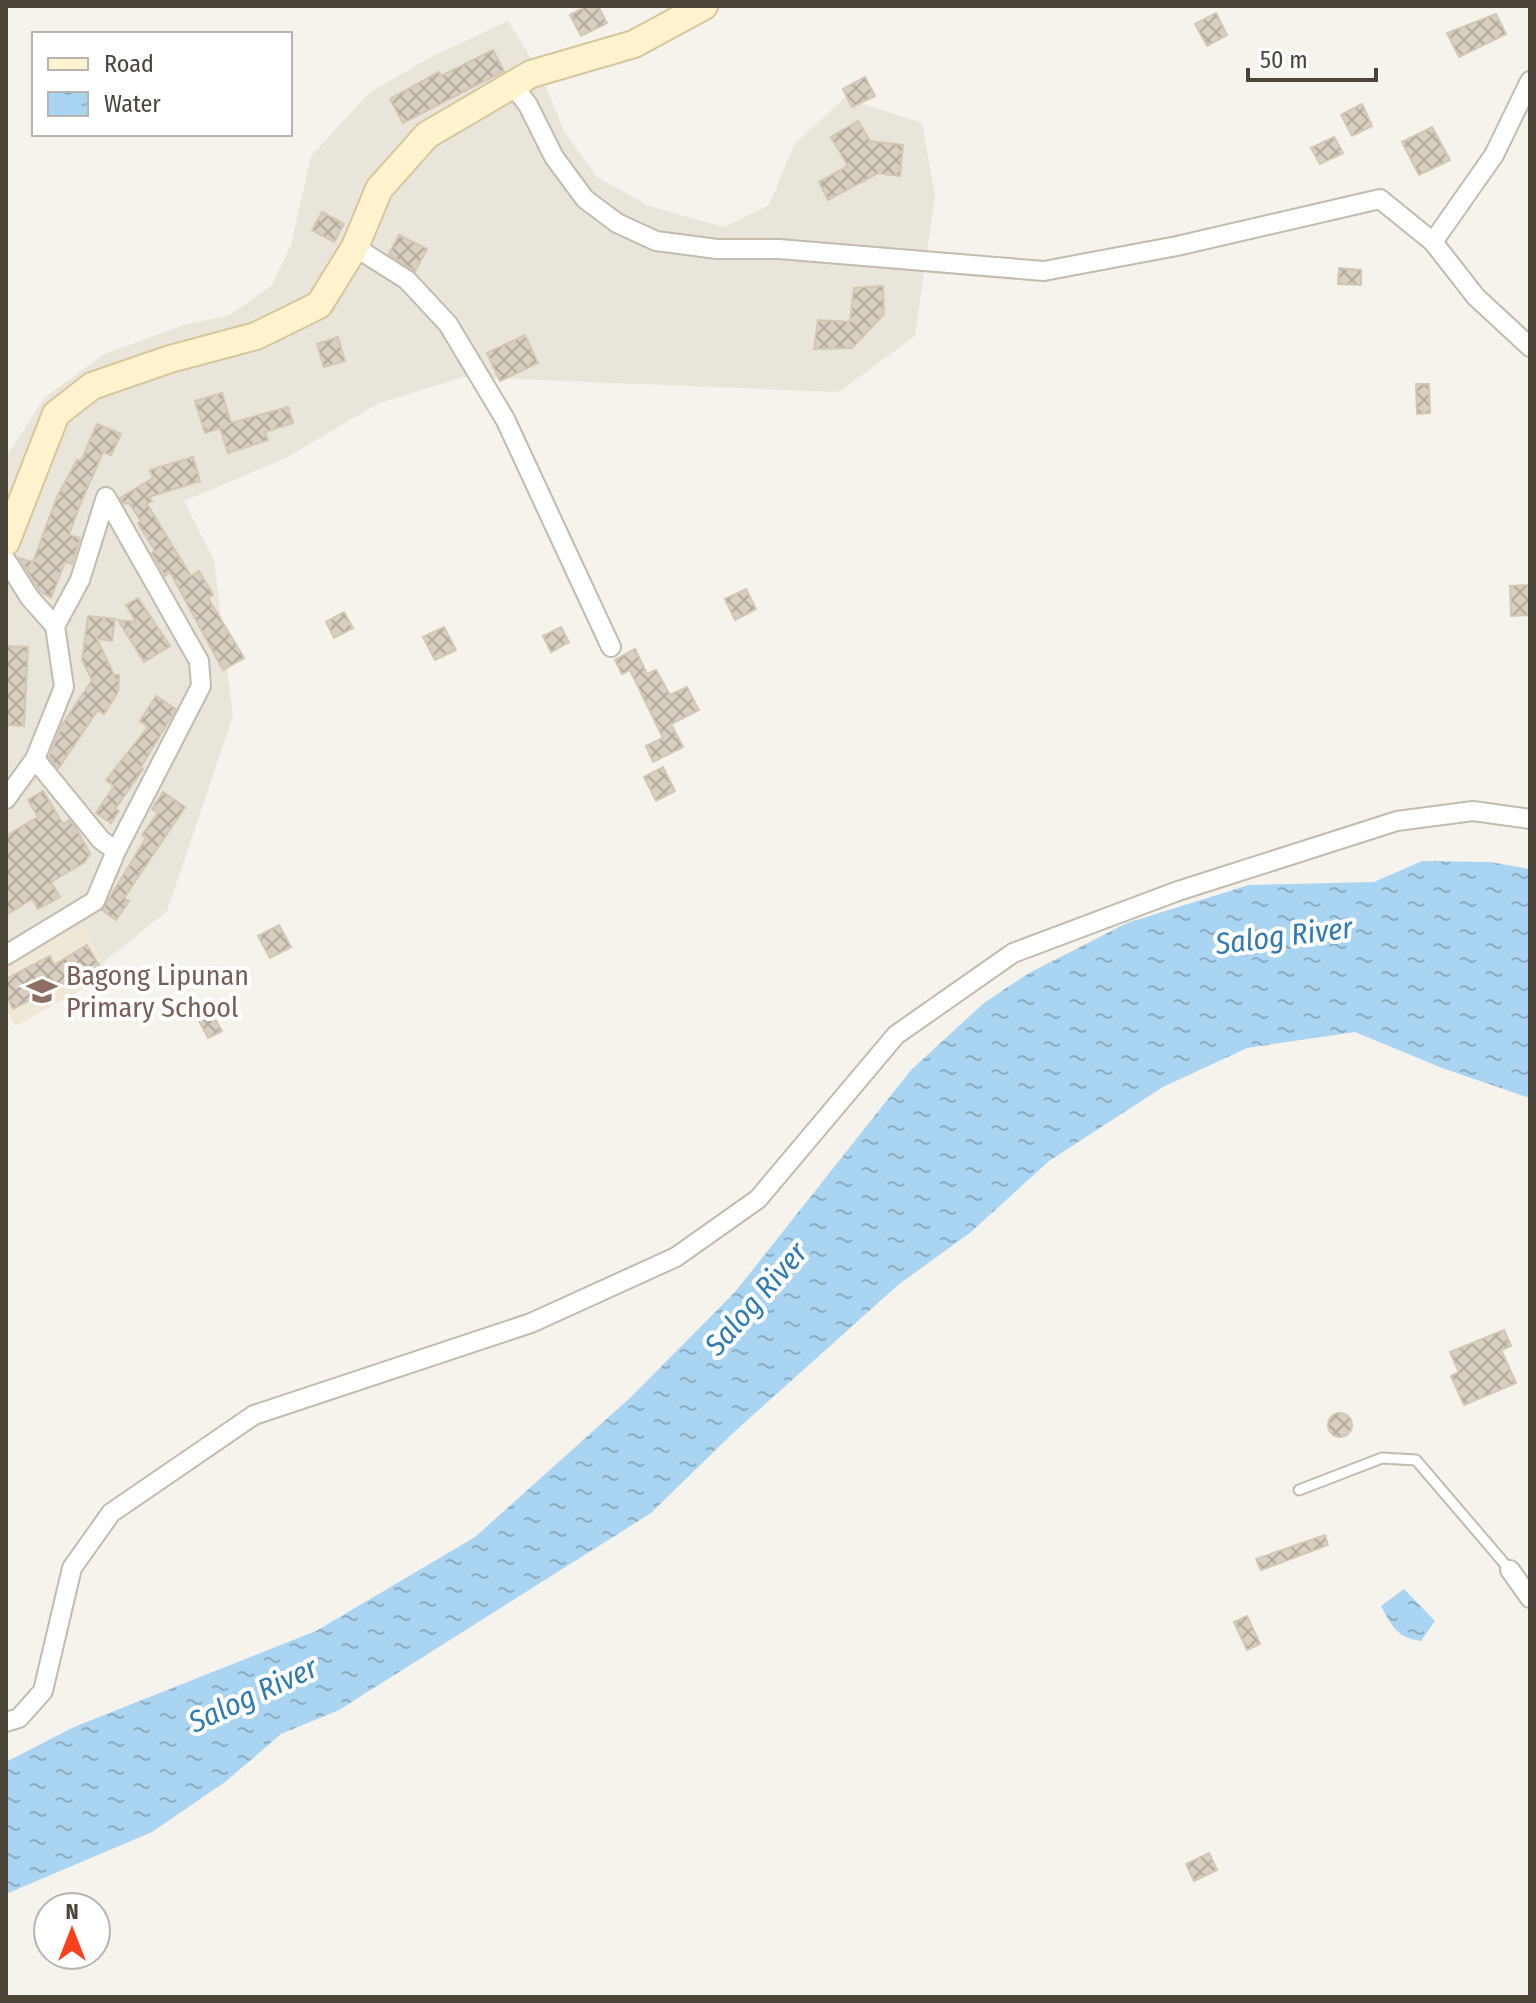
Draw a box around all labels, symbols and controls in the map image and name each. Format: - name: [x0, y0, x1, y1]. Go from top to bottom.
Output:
- legend: [32, 32, 292, 136]
- scale bar: [1248, 32, 1376, 82]
- text: 50 m: [1260, 46, 1308, 74]
- text: Road: [104, 50, 154, 78]
- text: Water: [104, 90, 161, 118]
- water label: Salog River: [1212, 910, 1356, 962]
- place label: Bagong Lipunan Primary School: [66, 959, 249, 1024]
- school or university icon: Bagong Lipunan Primary School: [25, 974, 59, 1008]
- water label: Salog River: [697, 1234, 816, 1364]
- water label: Salog River: [182, 1649, 325, 1741]
- north arrow: [32, 1891, 112, 1971]
- text: N: [65, 1898, 79, 1925]

